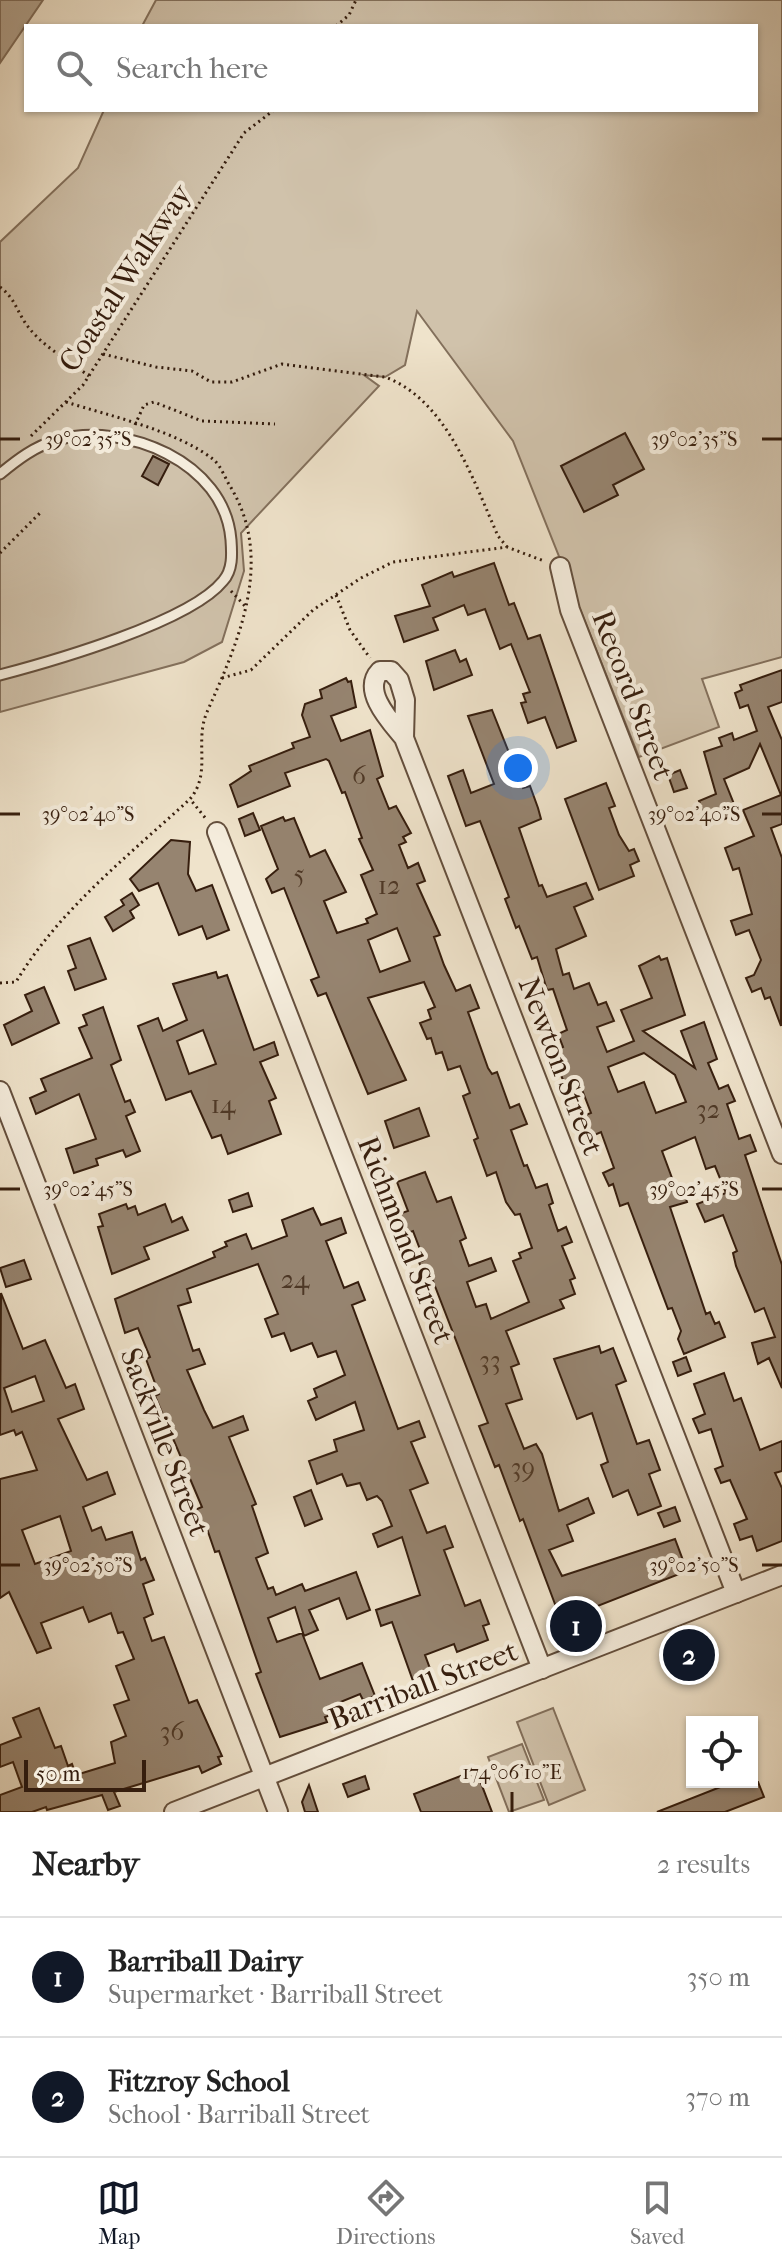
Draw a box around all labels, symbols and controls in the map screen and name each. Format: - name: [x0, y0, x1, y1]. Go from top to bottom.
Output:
- search box: [24, 24, 758, 112]
- icon: search: [52, 46, 96, 90]
- text: Search here: [116, 51, 268, 86]
- street label: Coastal Walkway: [52, 177, 200, 378]
- text: 39°02'35"S: [45, 428, 131, 451]
- text: 39°02'35"S: [651, 428, 737, 451]
- street label: Record Street: [584, 605, 681, 785]
- your location: [498, 748, 538, 788]
- house number: 6: [352, 760, 367, 791]
- text: 39°02'40"S: [42, 803, 134, 826]
- text: 39°02'40"S: [648, 803, 740, 826]
- house number: 5: [293, 859, 305, 890]
- house number: 12: [378, 870, 400, 901]
- street label: Newton Street: [511, 972, 611, 1160]
- house number: 14: [211, 1089, 236, 1120]
- house number: 32: [696, 1094, 720, 1125]
- street label: Richmond Street: [350, 1131, 461, 1349]
- text: 39°02'45"S: [43, 1178, 133, 1201]
- text: 39°02'45"S: [649, 1178, 739, 1201]
- house number: 24: [281, 1264, 310, 1295]
- street label: Sackville Street: [113, 1343, 217, 1541]
- house number: 33: [479, 1345, 501, 1376]
- house number: 39: [511, 1452, 535, 1483]
- text: 39°02'50"S: [43, 1554, 133, 1577]
- text: 39°02'50"S: [649, 1554, 739, 1577]
- pin: 1: [550, 1596, 602, 1656]
- pin: 2: [663, 1625, 715, 1685]
- street label: Barriball Street: [324, 1633, 523, 1738]
- house number: 36: [160, 1716, 185, 1747]
- map controls: [686, 1716, 758, 1788]
- button: locate: [686, 1716, 758, 1788]
- scale bar: [24, 1756, 146, 1792]
- text: 50 m: [36, 1761, 81, 1787]
- text: 174°06'10"E: [462, 1761, 562, 1784]
- text: Nearby: [32, 1844, 139, 1884]
- text: 2 results: [657, 1849, 750, 1880]
- text: Barriball Dairy: [108, 1944, 303, 1979]
- text: 1: [53, 1962, 63, 1993]
- text: 350 m: [687, 1962, 750, 1993]
- text: Supermarket · Barriball Street: [108, 1979, 443, 2010]
- text: Fitzroy School: [108, 2064, 290, 2099]
- text: 2: [51, 2082, 65, 2113]
- text: 370 m: [685, 2082, 750, 2113]
- text: School · Barriball Street: [108, 2099, 370, 2130]
- tab: Map: [97, 2176, 141, 2250]
- tab: Directions: [336, 2176, 435, 2250]
- tab: Saved: [630, 2176, 685, 2250]

